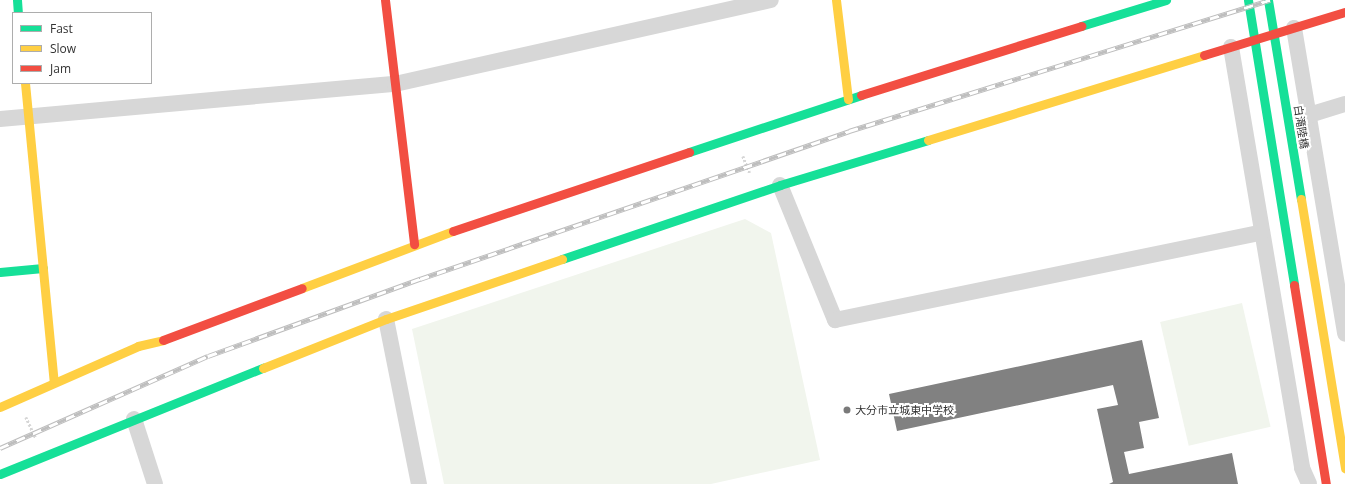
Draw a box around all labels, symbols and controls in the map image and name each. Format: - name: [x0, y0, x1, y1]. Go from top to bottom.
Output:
- legend: [12, 12, 152, 84]
- text: Fast: [50, 20, 73, 37]
- text: Slow: [50, 40, 76, 57]
- text: Jam: [50, 60, 71, 77]
- street label: 白滝陸橋: [1291, 104, 1311, 150]
- place label: 大分市立城東中学校: [855, 403, 954, 417]
- marker: 大分市立城東中学校: [842, 405, 852, 415]

